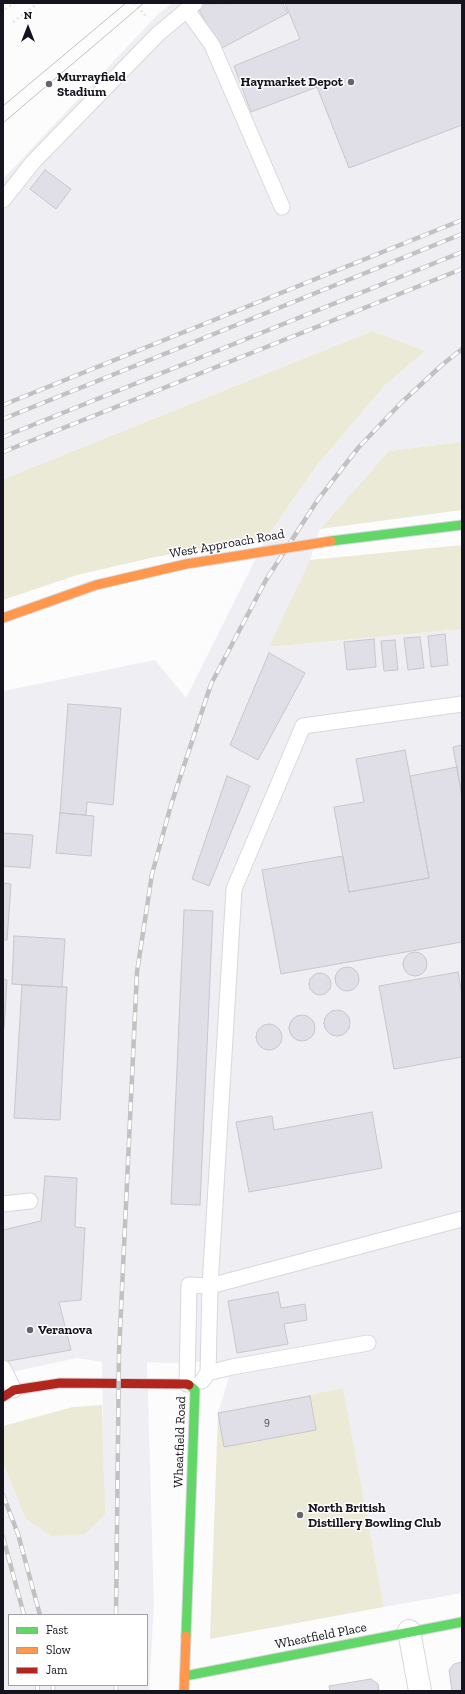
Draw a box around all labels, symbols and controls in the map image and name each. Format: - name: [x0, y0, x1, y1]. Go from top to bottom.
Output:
- north arrow: [8, 8, 48, 48]
- text: N: [24, 9, 32, 22]
- place label: Murrayfield Stadium: [57, 69, 126, 100]
- place label: Haymarket Depot: [241, 74, 343, 90]
- marker: Haymarket Depot: [346, 77, 356, 87]
- marker: Murrayfield Stadium: [44, 79, 54, 89]
- street label: West Approach Road: [168, 526, 286, 562]
- place label: Veranova: [38, 1322, 92, 1338]
- marker: Veranova: [25, 1325, 35, 1335]
- street label: Wheatfield Road: [171, 1396, 189, 1488]
- house number: 9: [264, 1415, 270, 1429]
- place label: North British Distillery Bowling Club: [308, 1500, 441, 1531]
- marker: North British Distillery Bowling Club: [295, 1510, 305, 1520]
- legend: [8, 1614, 148, 1686]
- street label: Wheatfield Place: [274, 1619, 368, 1653]
- text: Fast: [46, 1623, 68, 1637]
- text: Slow: [46, 1643, 71, 1657]
- text: Jam: [46, 1663, 67, 1677]

